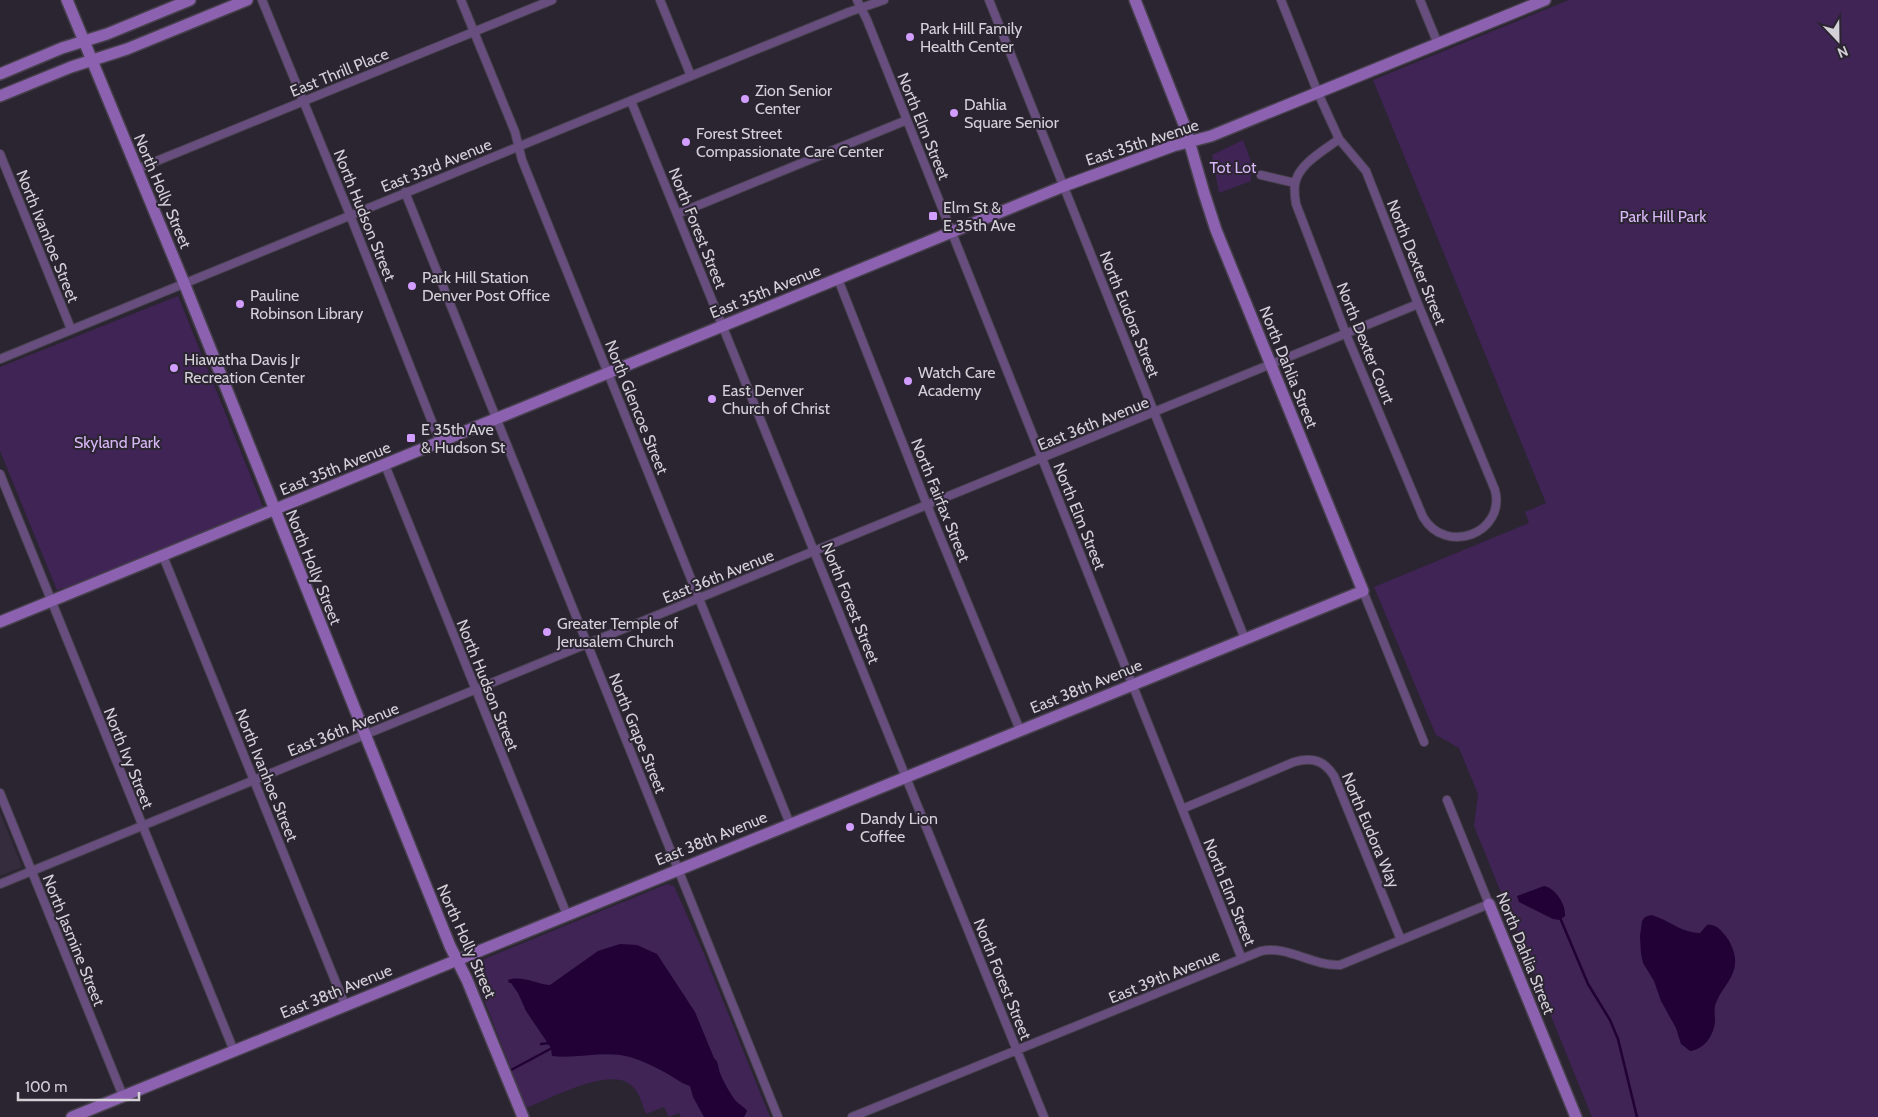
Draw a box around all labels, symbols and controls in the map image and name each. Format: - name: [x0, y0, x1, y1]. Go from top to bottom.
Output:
- north arrow: [1813, 15, 1863, 65]
- place label: Park Hill Family Health Center: [920, 19, 1022, 56]
- marker: Park Hill Family Health Center: [904, 31, 916, 43]
- text: N: [1835, 42, 1851, 62]
- street label: East Thrill Place: [287, 44, 391, 101]
- street label: North Elm Street: [893, 70, 954, 183]
- place label: Zion Senior Center: [755, 81, 833, 118]
- marker: Zion Senior Center: [739, 93, 751, 105]
- place label: Dahlia Square Senior: [964, 95, 1060, 132]
- marker: Dahlia Square Senior: [948, 107, 960, 119]
- street label: East 35th Avenue: [1083, 115, 1201, 170]
- place label: Forest Street Compassionate Care Center: [696, 124, 884, 161]
- street label: North Holly Street: [130, 131, 195, 252]
- street label: East 33rd Avenue: [378, 135, 494, 196]
- marker: Forest Street Compassionate Care Center: [680, 136, 692, 148]
- street label: North Hudson Street: [329, 147, 400, 284]
- park label: Tot Lot: [1210, 158, 1257, 177]
- street label: North Forest Street: [665, 165, 731, 292]
- street label: North Ivanhoe Street: [12, 167, 83, 306]
- street label: North Dexter Street: [1383, 197, 1450, 328]
- place label: Elm St & E 35th Ave: [943, 198, 1016, 235]
- park label: Park Hill Park: [1620, 207, 1707, 226]
- marker: Elm St & E 35th Ave: [927, 210, 939, 222]
- street label: North Eudora Street: [1096, 248, 1164, 381]
- street label: East 35th Avenue: [707, 261, 823, 322]
- place label: Park Hill Station Denver Post Office: [422, 268, 550, 305]
- marker: Park Hill Station Denver Post Office: [406, 280, 418, 292]
- street label: North Dexter Court: [1333, 280, 1399, 407]
- place label: Pauline Robinson Library: [250, 286, 363, 323]
- marker: Pauline Robinson Library: [234, 298, 246, 310]
- street label: North Dahlia Street: [1255, 303, 1322, 432]
- street label: North Glencoe Street: [601, 337, 672, 478]
- place label: Hiawatha Davis Jr Recreation Center: [184, 350, 306, 387]
- marker: Hiawatha Davis Jr Recreation Center: [168, 362, 180, 374]
- place label: Watch Care Academy: [918, 363, 995, 400]
- marker: Watch Care Academy: [902, 375, 914, 387]
- place label: East Denver Church of Christ: [722, 381, 831, 418]
- street label: East 36th Avenue: [1035, 392, 1152, 454]
- marker: East Denver Church of Christ: [706, 393, 718, 405]
- place label: E 35th Ave & Hudson St: [421, 420, 506, 457]
- marker: E 35th Ave & Hudson St: [405, 432, 417, 444]
- park label: Skyland Park: [74, 433, 161, 452]
- street label: North Fairfax Street: [907, 436, 974, 565]
- street label: East 35th Avenue: [277, 438, 393, 499]
- street label: North Elm Street: [1049, 460, 1110, 573]
- street label: North Holly Street: [282, 507, 346, 628]
- street label: North Forest Street: [818, 540, 884, 667]
- street label: East 36th Avenue: [660, 545, 777, 607]
- place label: Greater Temple of Jerusalem Church: [556, 614, 679, 651]
- street label: North Hudson Street: [452, 617, 523, 754]
- marker: Greater Temple of Jerusalem Church: [541, 626, 553, 638]
- street label: East 38th Avenue: [1027, 655, 1145, 718]
- street label: North Grape Street: [605, 670, 670, 796]
- street label: East 36th Avenue: [285, 698, 402, 760]
- street label: North Ivy Street: [100, 705, 158, 812]
- street label: North Ivanhoe Street: [231, 706, 302, 845]
- street label: North Eudora Way: [1338, 770, 1403, 891]
- street label: East 38th Avenue: [652, 807, 770, 870]
- place label: Dandy Lion Coffee: [860, 809, 938, 846]
- marker: Dandy Lion Coffee: [844, 821, 856, 833]
- street label: North Elm Street: [1199, 836, 1260, 949]
- street label: North Jasmine Street: [38, 872, 109, 1009]
- street label: North Holly Street: [433, 881, 500, 1002]
- street label: North Dahlia Street: [1492, 889, 1559, 1018]
- street label: North Forest Street: [970, 916, 1036, 1043]
- street label: East 39th Avenue: [1106, 945, 1223, 1007]
- street label: East 38th Avenue: [277, 960, 395, 1023]
- scale bar: [18, 1070, 139, 1102]
- text: 100 m: [25, 1078, 67, 1096]

